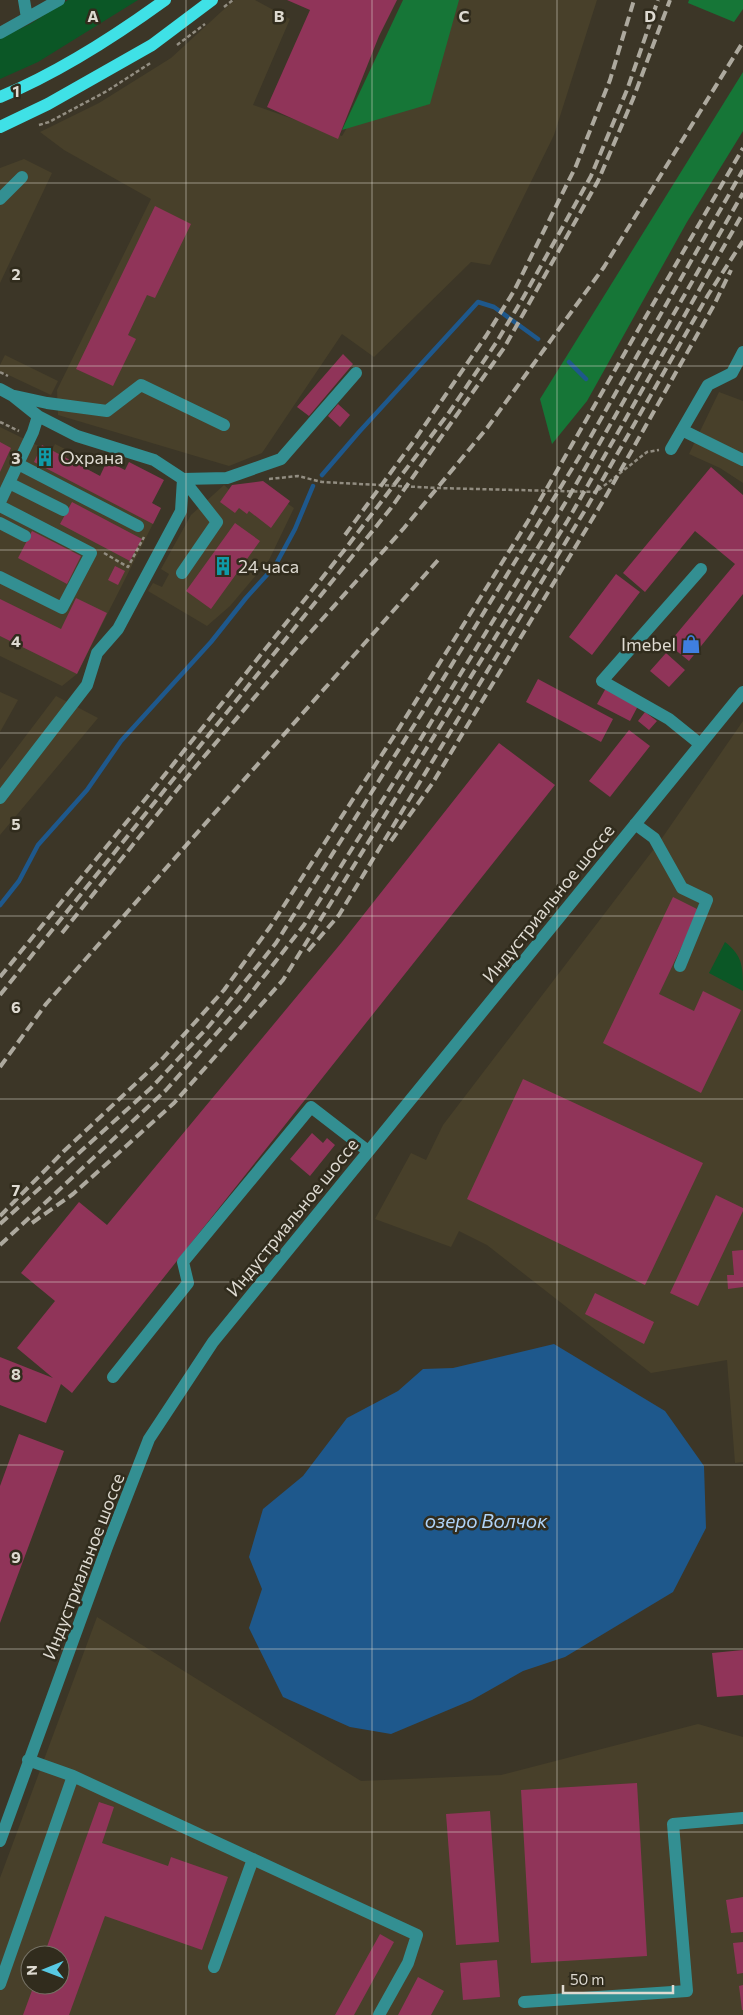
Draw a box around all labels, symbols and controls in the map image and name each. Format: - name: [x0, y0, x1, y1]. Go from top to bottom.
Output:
- text: A: [87, 6, 99, 25]
- text: B: [274, 6, 285, 25]
- text: C: [459, 6, 470, 25]
- text: D: [644, 6, 656, 25]
- text: 1: [12, 81, 20, 100]
- text: 2: [11, 264, 21, 283]
- building icon: Охрана: [34, 446, 56, 468]
- place label: Охрана: [60, 446, 124, 468]
- text: 3: [11, 448, 21, 467]
- building icon: 24 часа: [212, 555, 234, 577]
- place label: 24 часа: [238, 555, 299, 577]
- text: 4: [11, 631, 21, 650]
- place label: Imebel: [621, 633, 676, 655]
- shop icon: Imebel: [680, 633, 702, 655]
- text: 5: [11, 814, 21, 833]
- street label: Индустриальное шоссе: [477, 819, 619, 987]
- text: 6: [11, 997, 21, 1016]
- street label: Индустриальное шоссе: [221, 1133, 363, 1301]
- text: 7: [12, 1180, 21, 1199]
- text: 8: [11, 1364, 21, 1383]
- street label: Индустриальное шоссе: [37, 1470, 129, 1662]
- water label: озеро Волчок: [425, 1509, 548, 1532]
- text: 9: [11, 1547, 21, 1566]
- north arrow: [20, 1945, 70, 1995]
- scale bar: [563, 1962, 673, 1994]
- text: N: [23, 1965, 40, 1976]
- text: 50 m: [570, 1970, 604, 1988]

